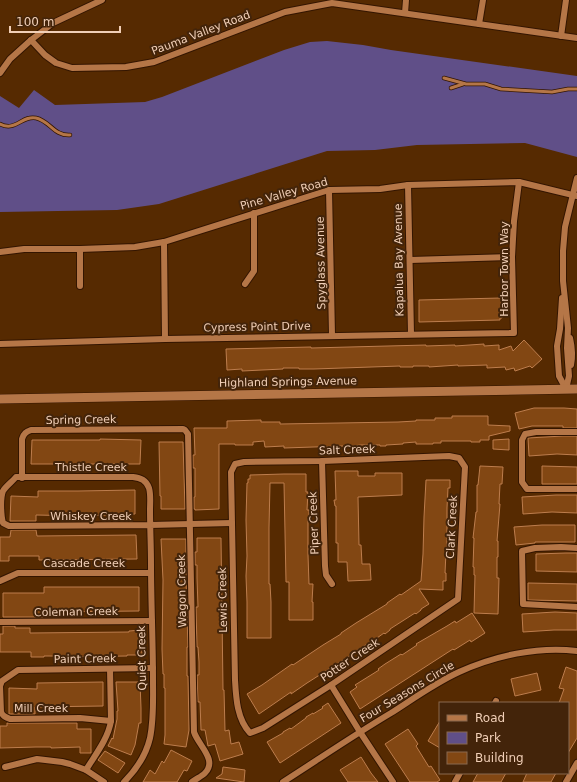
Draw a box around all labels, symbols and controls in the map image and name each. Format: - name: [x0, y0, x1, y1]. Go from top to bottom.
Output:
- scale bar: [10, 8, 120, 34]
- street label: Pauma Valley Road: [150, 8, 252, 58]
- text: 100 m: [16, 15, 54, 29]
- street label: Pine Valley Road: [239, 175, 329, 213]
- street label: Kapalua Bay Avenue: [392, 203, 406, 317]
- street label: Spyglass Avenue: [314, 216, 328, 310]
- street label: Harbor Town Way: [498, 221, 511, 317]
- street label: Cypress Point Drive: [203, 320, 311, 334]
- street label: Highland Springs Avenue: [219, 374, 357, 390]
- street label: Spring Creek: [45, 413, 117, 427]
- street label: Salt Creek: [319, 442, 376, 457]
- street label: Thistle Creek: [54, 461, 128, 474]
- street label: Piper Creek: [306, 491, 322, 555]
- street label: Clark Creek: [444, 494, 460, 559]
- street label: Whiskey Creek: [50, 510, 132, 523]
- street label: Wagon Creek: [175, 554, 189, 628]
- street label: Cascade Creek: [43, 557, 126, 570]
- street label: Lewis Creek: [216, 566, 230, 633]
- street label: Coleman Creek: [34, 605, 119, 619]
- street label: Quiet Creek: [135, 625, 149, 691]
- street label: Potter Creek: [318, 635, 382, 684]
- street label: Paint Creek: [54, 652, 117, 666]
- street label: Four Seasons Circle: [357, 659, 457, 725]
- street label: Mill Creek: [14, 702, 69, 715]
- legend: [439, 702, 569, 774]
- text: Road: [475, 711, 505, 725]
- text: Park: [475, 731, 501, 745]
- text: Building: [475, 751, 524, 765]

